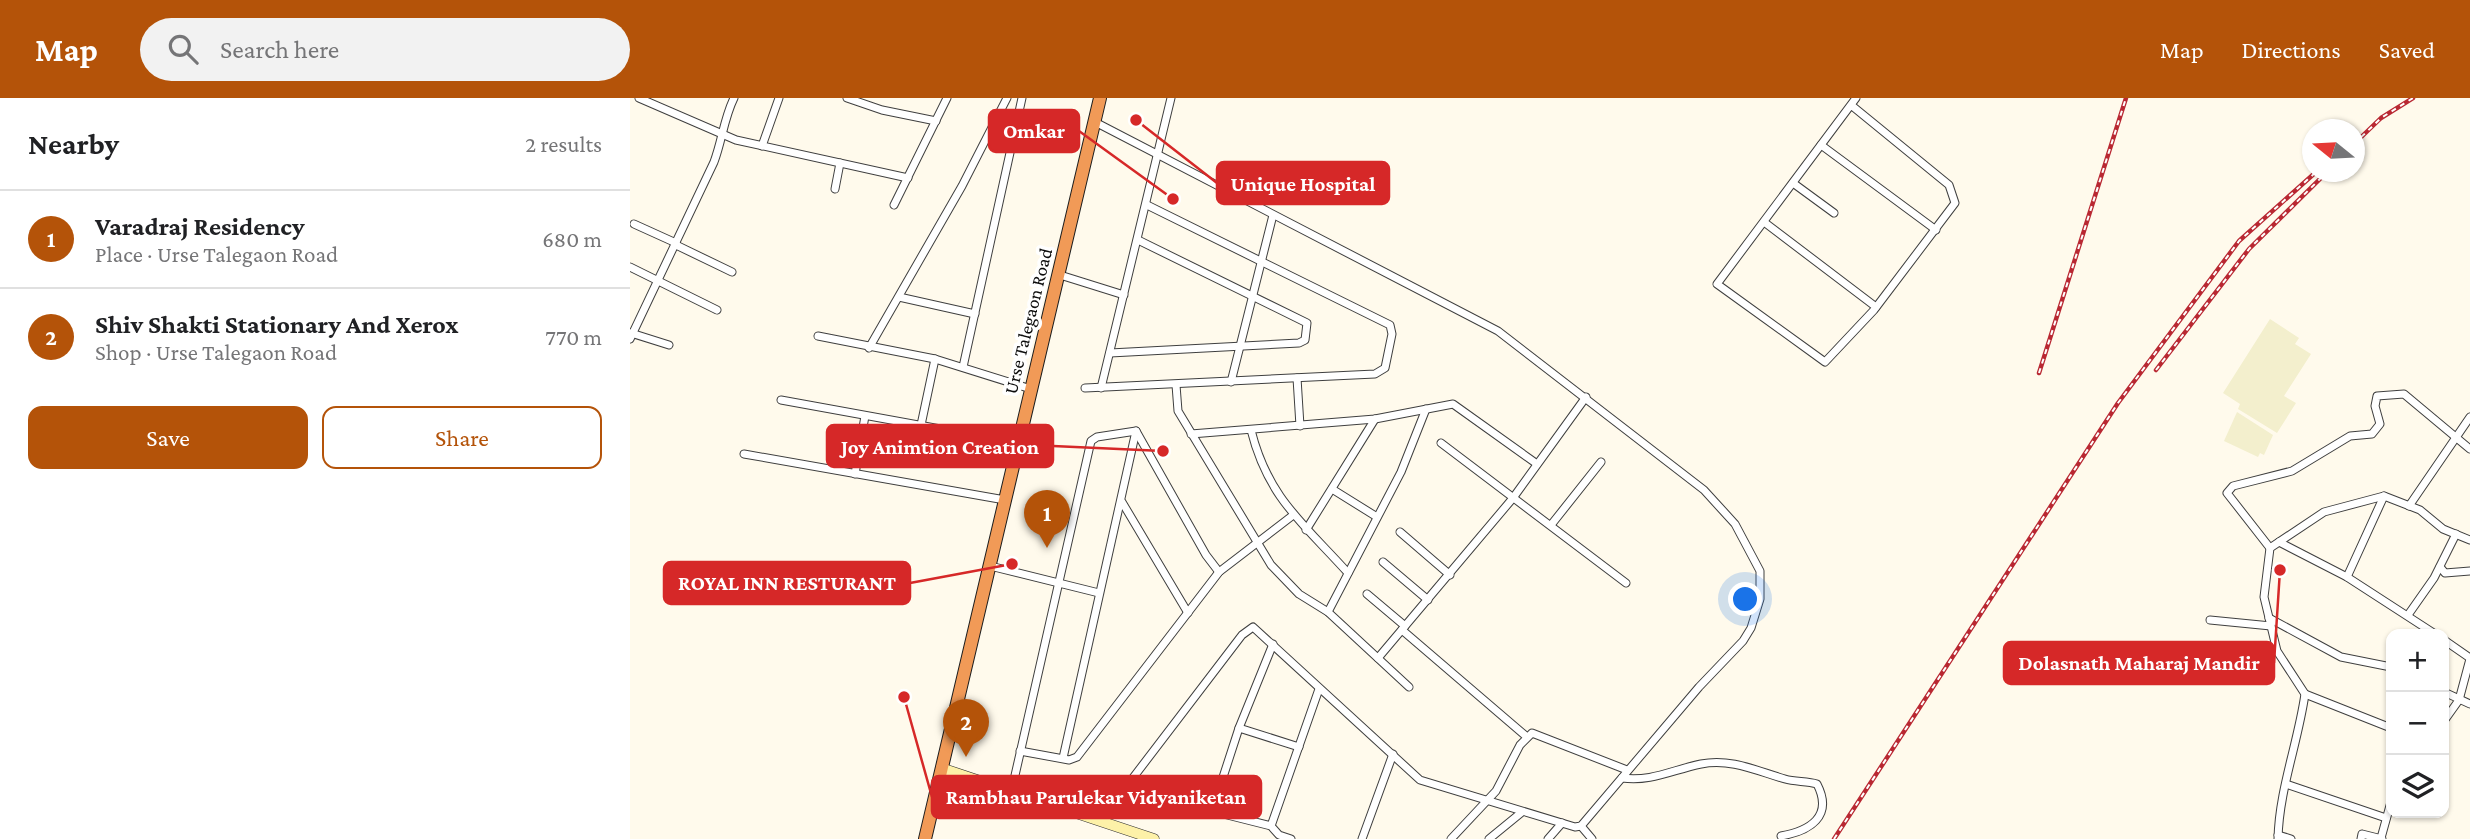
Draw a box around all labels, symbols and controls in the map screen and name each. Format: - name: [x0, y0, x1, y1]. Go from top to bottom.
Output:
- search box: [140, 18, 630, 81]
- icon: search: [164, 30, 202, 68]
- text: Map: [35, 31, 98, 68]
- text: Search here: [220, 35, 339, 64]
- text: Map: [2160, 36, 2204, 63]
- text: Directions: [2242, 36, 2341, 63]
- text: Saved: [2379, 36, 2435, 63]
- callout: Omkar: [989, 110, 1079, 152]
- text: Omkar: [1003, 119, 1066, 143]
- north arrow: [2302, 119, 2365, 182]
- text: Nearby: [28, 127, 119, 160]
- text: 2 results: [525, 131, 602, 157]
- callout: Unique Hospital: [1217, 162, 1389, 204]
- text: Unique Hospital: [1231, 172, 1375, 196]
- text: Varadraj Residency: [95, 212, 305, 241]
- text: 1: [47, 226, 55, 252]
- text: 680 m: [542, 226, 602, 252]
- text: Place · Urse Talegaon Road: [95, 241, 338, 267]
- street label: Urse Talegaon Road: [1000, 246, 1056, 396]
- text: Shiv Shakti Stationary And Xerox: [95, 310, 459, 339]
- text: 2: [45, 324, 57, 350]
- text: 770 m: [545, 324, 602, 350]
- text: Shop · Urse Talegaon Road: [95, 339, 337, 365]
- button: Save: [28, 406, 308, 469]
- button: Share: [322, 406, 602, 469]
- callout: Joy Animtion Creation: [827, 425, 1053, 467]
- text: Joy Animtion Creation: [839, 435, 1039, 459]
- pin: 1: [1024, 490, 1070, 548]
- callout: ROYAL INN RESTURANT: [664, 562, 910, 604]
- text: ROYAL INN RESTURANT: [678, 571, 896, 595]
- your location: [1728, 582, 1762, 616]
- map controls: [2386, 629, 2449, 818]
- button: +: [2386, 629, 2449, 692]
- callout: Dolasnath Maharaj Mandir: [2004, 642, 2274, 684]
- text: Dolasnath Maharaj Mandir: [2018, 651, 2260, 675]
- button: −: [2386, 692, 2449, 755]
- pin: 2: [943, 699, 989, 757]
- button: layers: [2386, 755, 2449, 818]
- callout: Rambhau Parulekar Vidyaniketan: [932, 776, 1261, 818]
- text: Rambhau Parulekar Vidyaniketan: [946, 785, 1246, 809]

